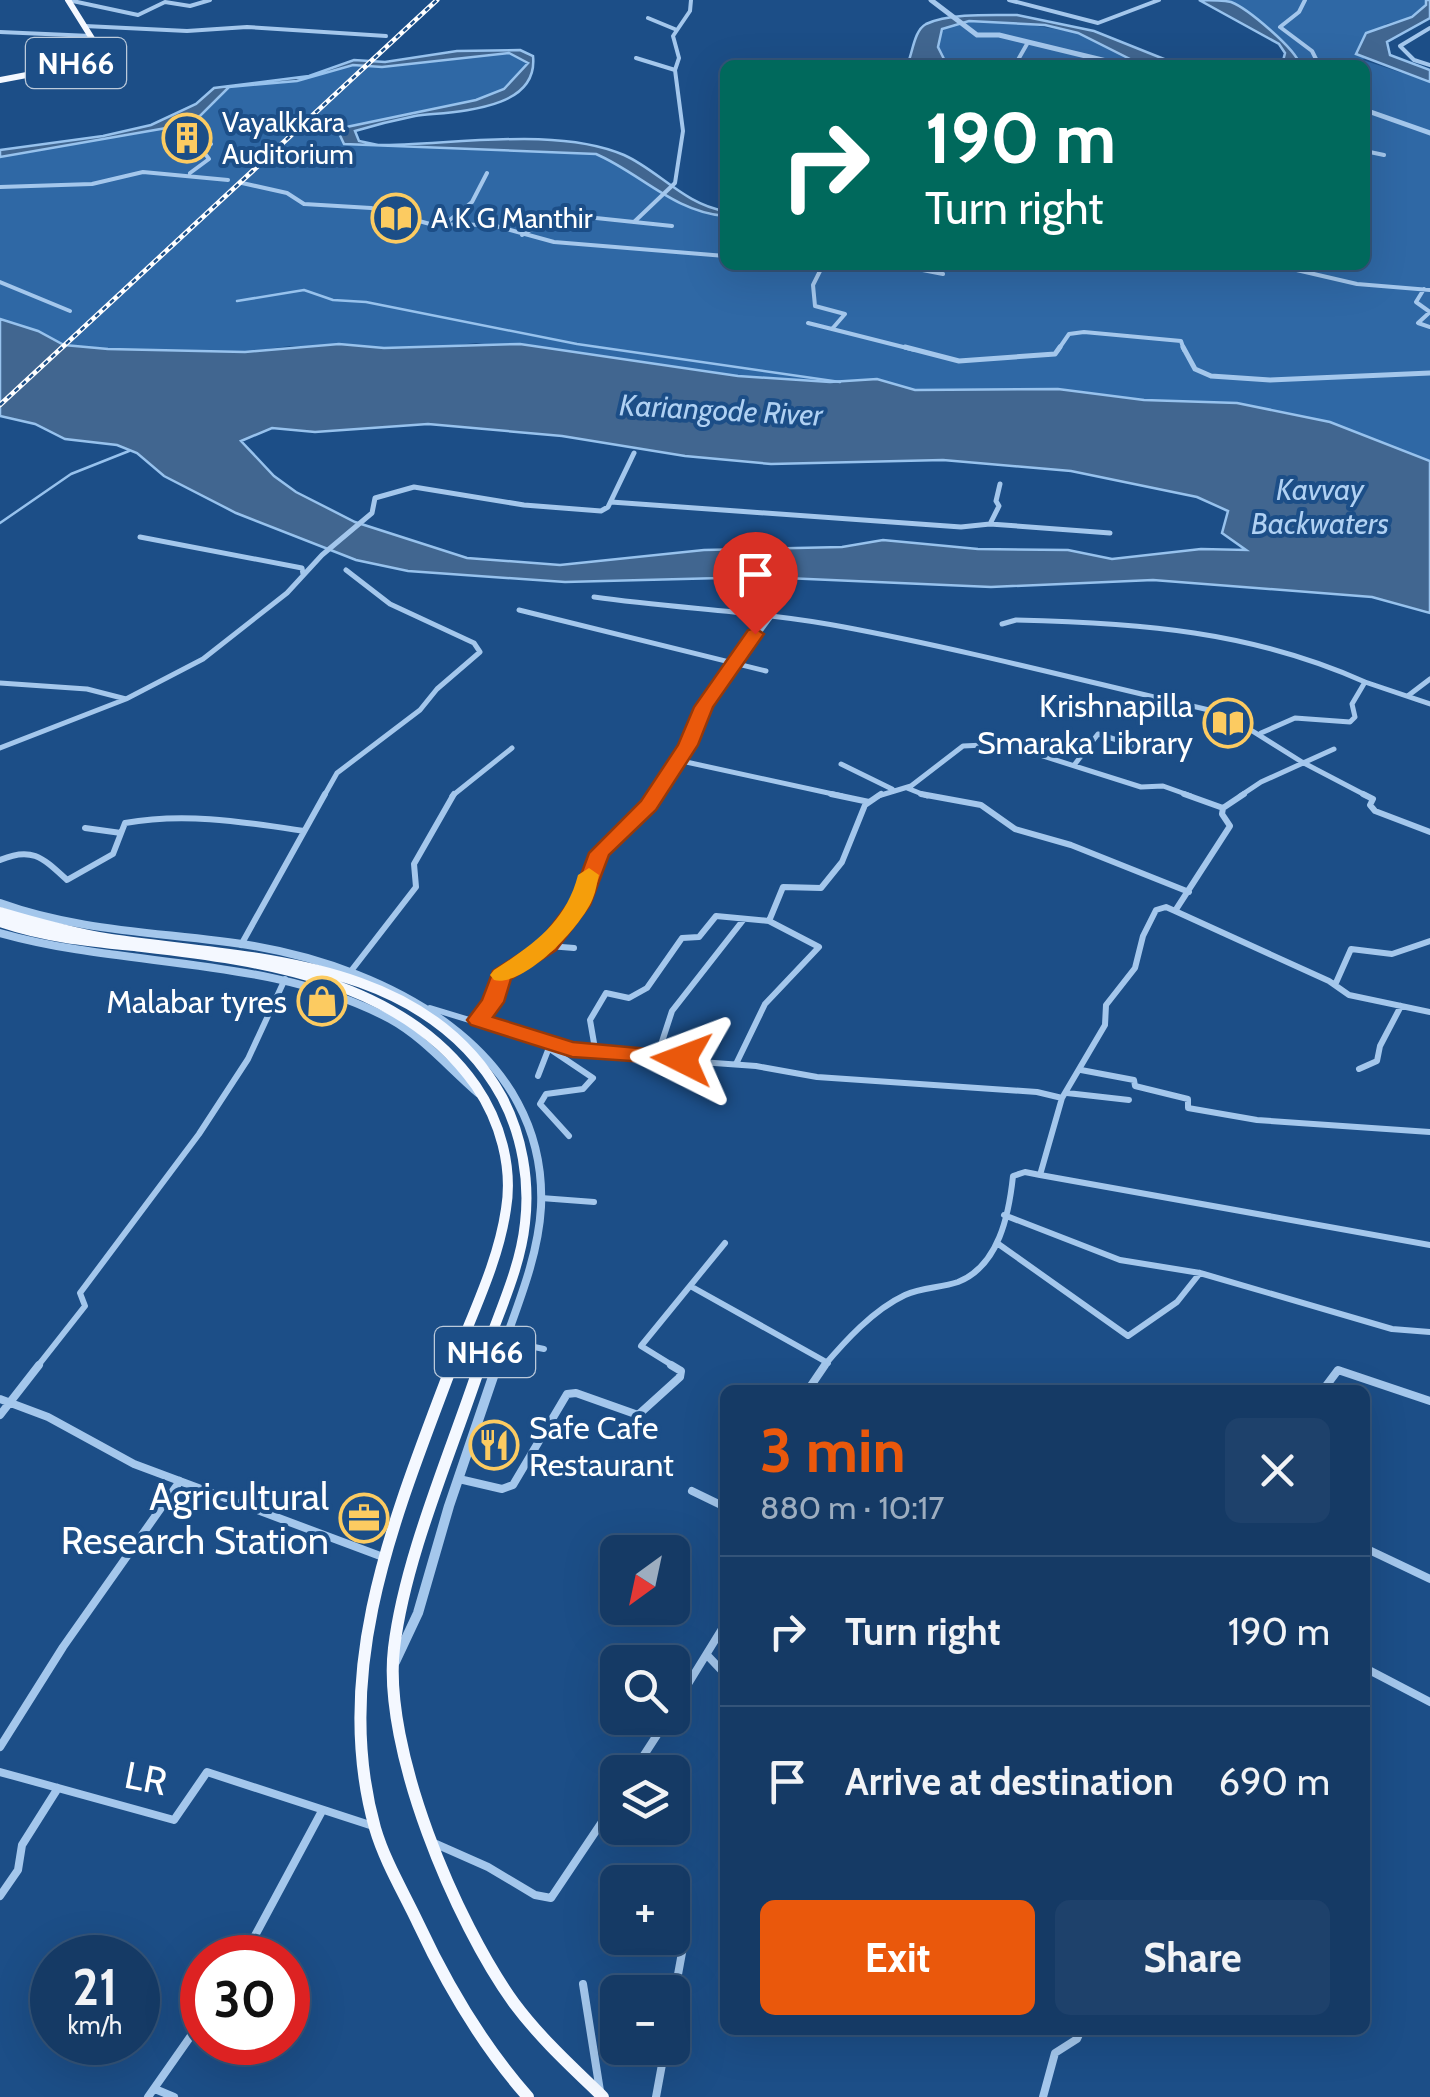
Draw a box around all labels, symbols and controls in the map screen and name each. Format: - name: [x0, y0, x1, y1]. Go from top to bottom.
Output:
- road number: NH66: [26, 38, 126, 88]
- text: 190 m: [925, 95, 1116, 181]
- icon: right: [760, 100, 890, 230]
- place label: Vayalkkara Auditorium: [222, 105, 354, 171]
- building icon: Vayalkkara Auditorium: [161, 112, 213, 164]
- text: Turn right: [925, 181, 1104, 235]
- library icon: A K G Manthir: [370, 192, 422, 244]
- place label: A K G Manthir: [431, 201, 593, 235]
- water label: Kariangode River: [618, 386, 825, 434]
- water label: Kavvay Backwaters: [1251, 471, 1389, 542]
- pin: [713, 532, 798, 635]
- icon: arrive: [728, 547, 783, 602]
- place label: Krishnapilla Smaraka Library: [977, 686, 1194, 762]
- library icon: Krishnapilla Smaraka Library: [1202, 697, 1254, 749]
- shop icon: Malabar tyres: [296, 975, 348, 1027]
- place label: Malabar tyres: [106, 982, 287, 1021]
- position arrow: [630, 1007, 734, 1111]
- road number: NH66: [435, 1327, 535, 1377]
- place label: Safe Cafe Restaurant: [529, 1408, 674, 1484]
- text: 3 min: [760, 1414, 906, 1487]
- button: close: [1225, 1418, 1330, 1523]
- restaurant icon: Safe Cafe Restaurant: [468, 1419, 520, 1471]
- place label: Agricultural Research Station: [61, 1473, 329, 1564]
- text: 880 m · 10:17: [760, 1488, 944, 1527]
- office icon: Agricultural Research Station: [338, 1492, 390, 1544]
- north arrow: [600, 1535, 690, 1625]
- map controls: [600, 1535, 690, 2065]
- icon: right: [760, 1604, 815, 1659]
- text: Turn right: [845, 1608, 1001, 1655]
- text: 190 m: [1228, 1608, 1330, 1655]
- button: search: [600, 1645, 690, 1735]
- street label: LR: [121, 1751, 171, 1805]
- icon: arrive: [760, 1754, 815, 1809]
- button: layers: [600, 1755, 690, 1845]
- text: Arrive at destination: [845, 1758, 1174, 1805]
- text: 690 m: [1218, 1758, 1330, 1805]
- button: +: [600, 1865, 690, 1955]
- button: Exit: [760, 1900, 1035, 2015]
- button: Share: [1055, 1900, 1330, 2015]
- speed limit sign: 30: [180, 1935, 310, 2065]
- text: 21: [73, 1957, 117, 2018]
- button: −: [600, 1975, 690, 2065]
- text: km/h: [68, 2010, 122, 2040]

